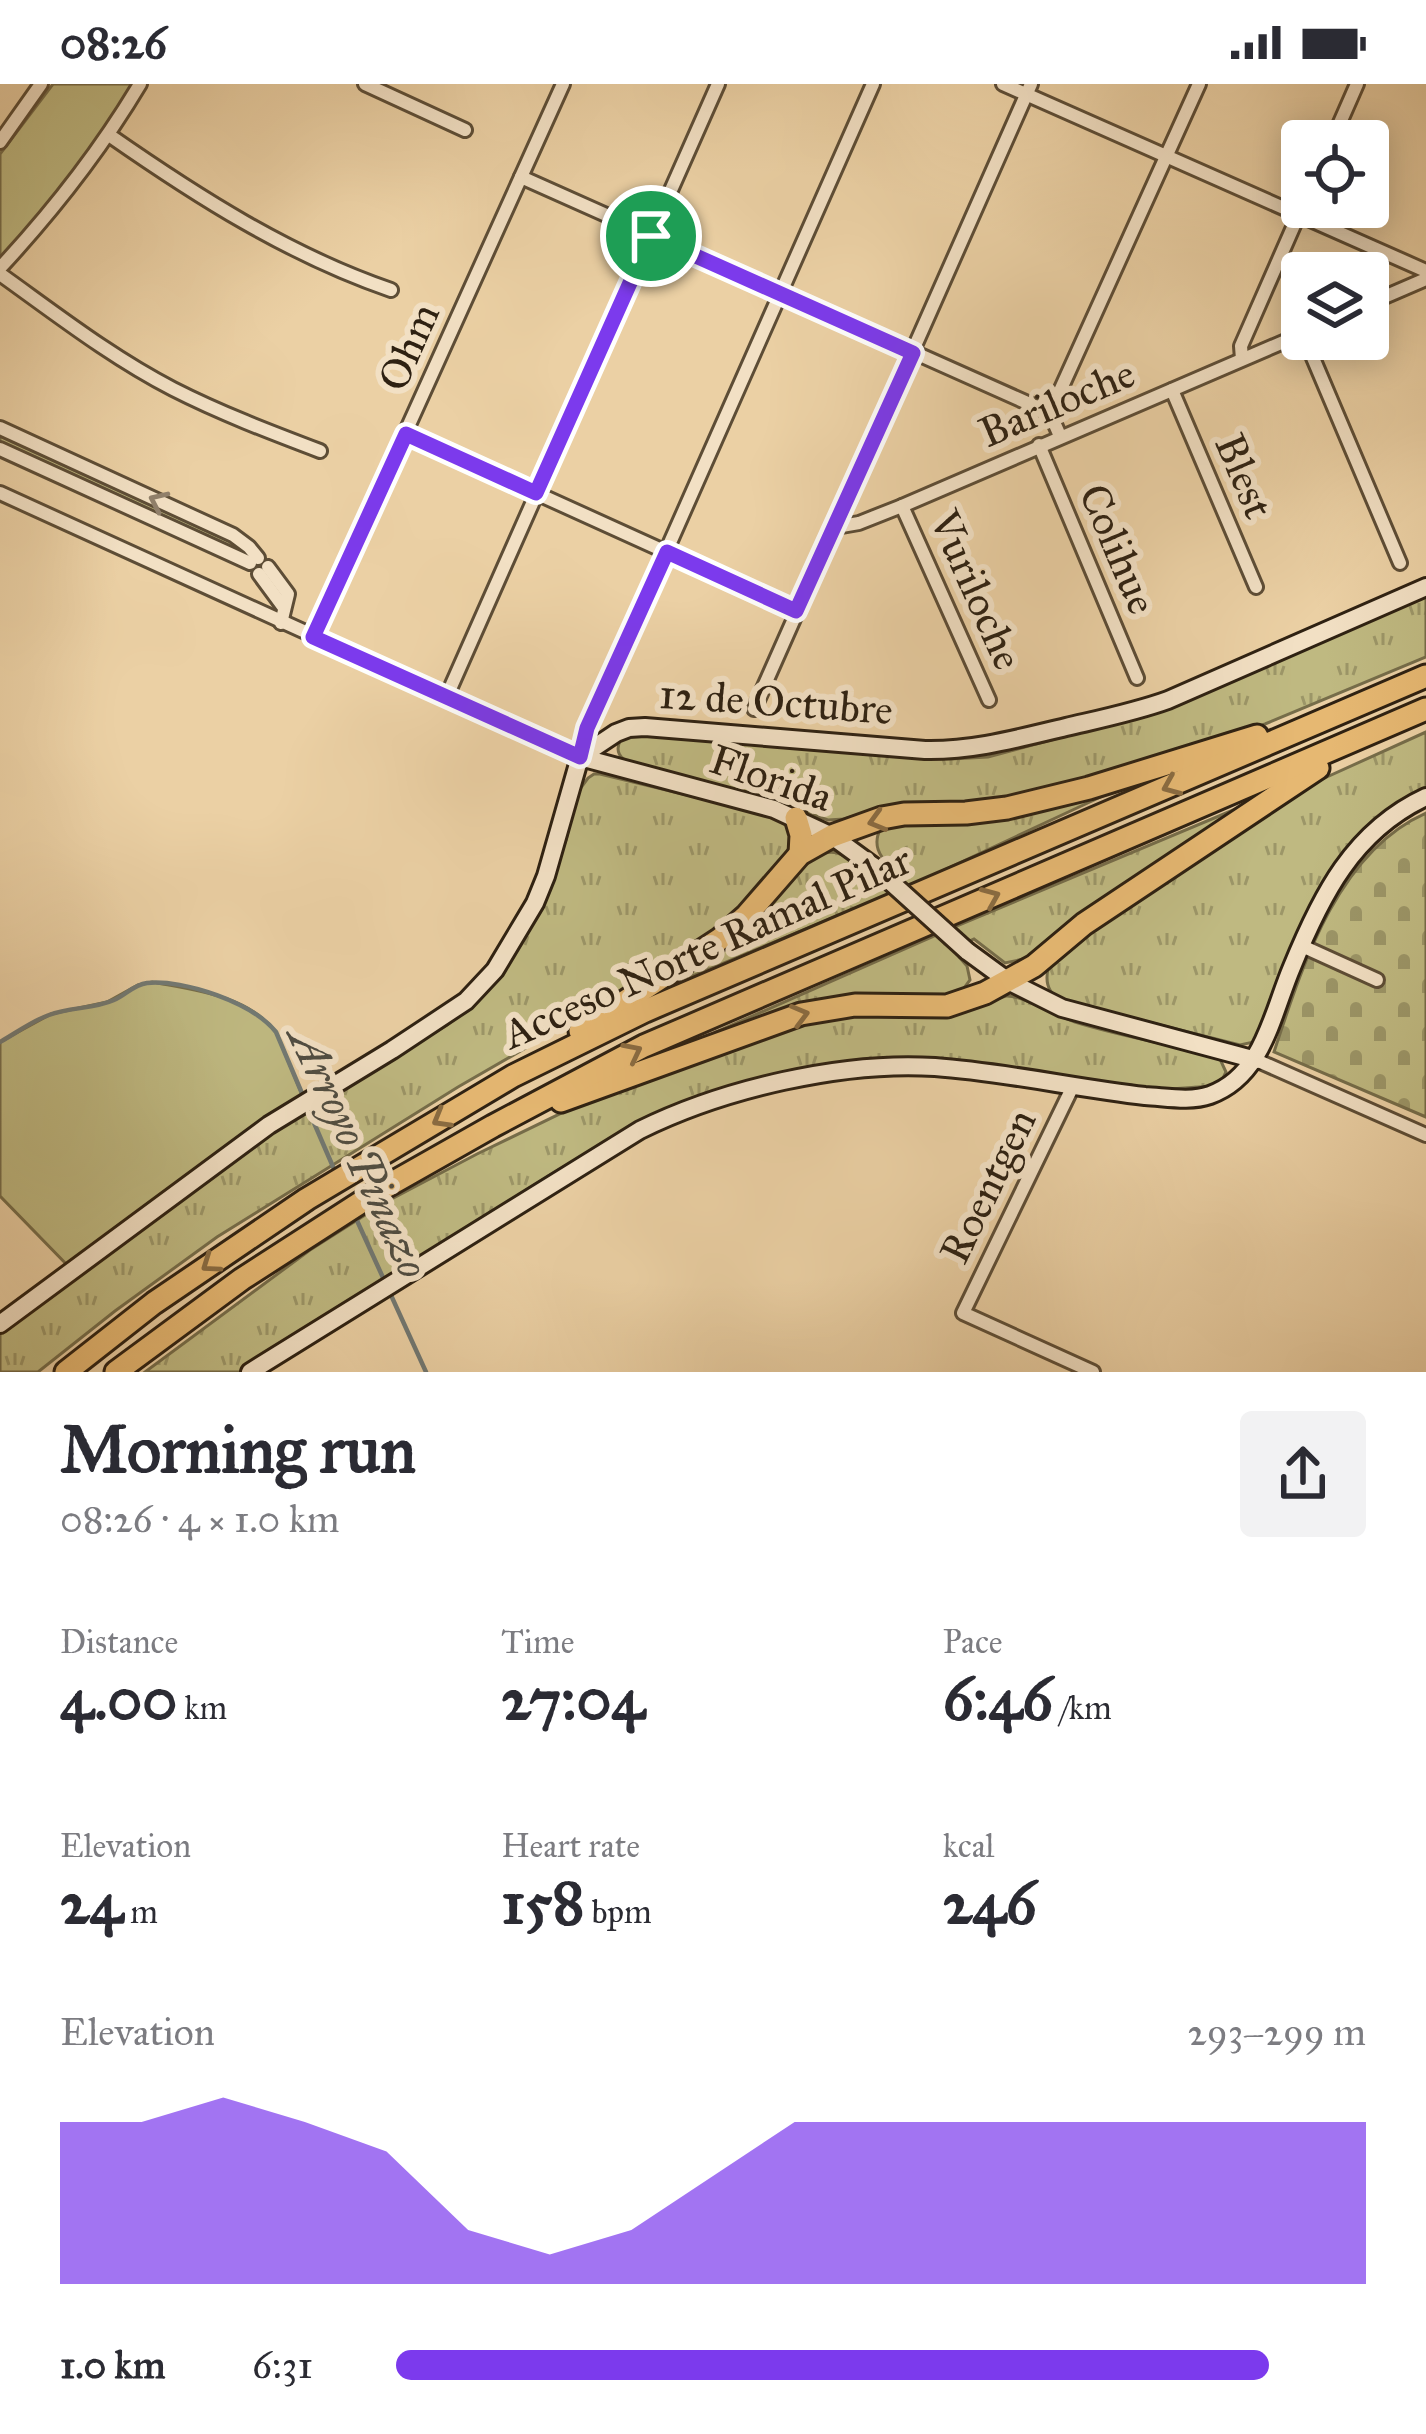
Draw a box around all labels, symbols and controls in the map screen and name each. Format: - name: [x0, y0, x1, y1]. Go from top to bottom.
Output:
- text: 08:26: [60, 15, 167, 70]
- map controls: [1281, 120, 1389, 360]
- button: locate: [1281, 120, 1389, 228]
- pin: [600, 185, 702, 287]
- icon: arrive: [618, 203, 684, 269]
- button: layers: [1281, 252, 1389, 360]
- street label: Ohm: [367, 295, 451, 399]
- street label: Bariloche: [971, 347, 1143, 459]
- street label: Blest: [1203, 426, 1285, 526]
- street label: Colihue: [1068, 476, 1168, 622]
- one-way arrow: [149, 491, 170, 515]
- street label: Vuriloche: [918, 501, 1034, 678]
- street label: 12 de Octubre: [657, 668, 895, 736]
- street label: Florida: [703, 733, 839, 823]
- one-way arrow: [1162, 771, 1183, 795]
- one-way arrow: [867, 807, 888, 832]
- street label: Acceso Norte Ramal Pilar: [493, 833, 919, 1061]
- one-way arrow: [980, 887, 1001, 911]
- one-way arrow: [790, 1005, 810, 1030]
- water label: Arroyo Pinazo: [275, 1013, 441, 1287]
- one-way arrow: [621, 1043, 643, 1066]
- street label: Roentgen: [928, 1100, 1048, 1272]
- one-way arrow: [432, 1104, 453, 1127]
- one-way arrow: [201, 1250, 223, 1272]
- text: Morning run: [60, 1409, 416, 1490]
- button: share: [1240, 1411, 1366, 1537]
- text: 08:26 · 4 × 1.0 km: [60, 1495, 340, 1543]
- text: Distance: [60, 1622, 178, 1662]
- text: Time: [501, 1622, 574, 1662]
- text: Pace: [943, 1622, 1003, 1662]
- text: 4.00: [60, 1662, 177, 1735]
- text: 27:04: [501, 1662, 645, 1735]
- text: 6:46: [943, 1662, 1053, 1735]
- text: km: [177, 1688, 227, 1728]
- text: /km: [1053, 1688, 1112, 1728]
- text: Elevation: [60, 1826, 191, 1866]
- text: Heart rate: [501, 1826, 640, 1866]
- text: kcal: [943, 1826, 995, 1866]
- text: 24: [60, 1866, 123, 1939]
- text: 158: [501, 1866, 584, 1939]
- text: 246: [943, 1866, 1036, 1939]
- text: m: [123, 1892, 158, 1932]
- text: bpm: [584, 1892, 652, 1932]
- text: Elevation: [60, 2008, 215, 2056]
- text: 293–299 m: [1188, 2008, 1366, 2056]
- text: 1.0 km: [60, 2341, 166, 2389]
- text: 6:31: [252, 2341, 313, 2389]

